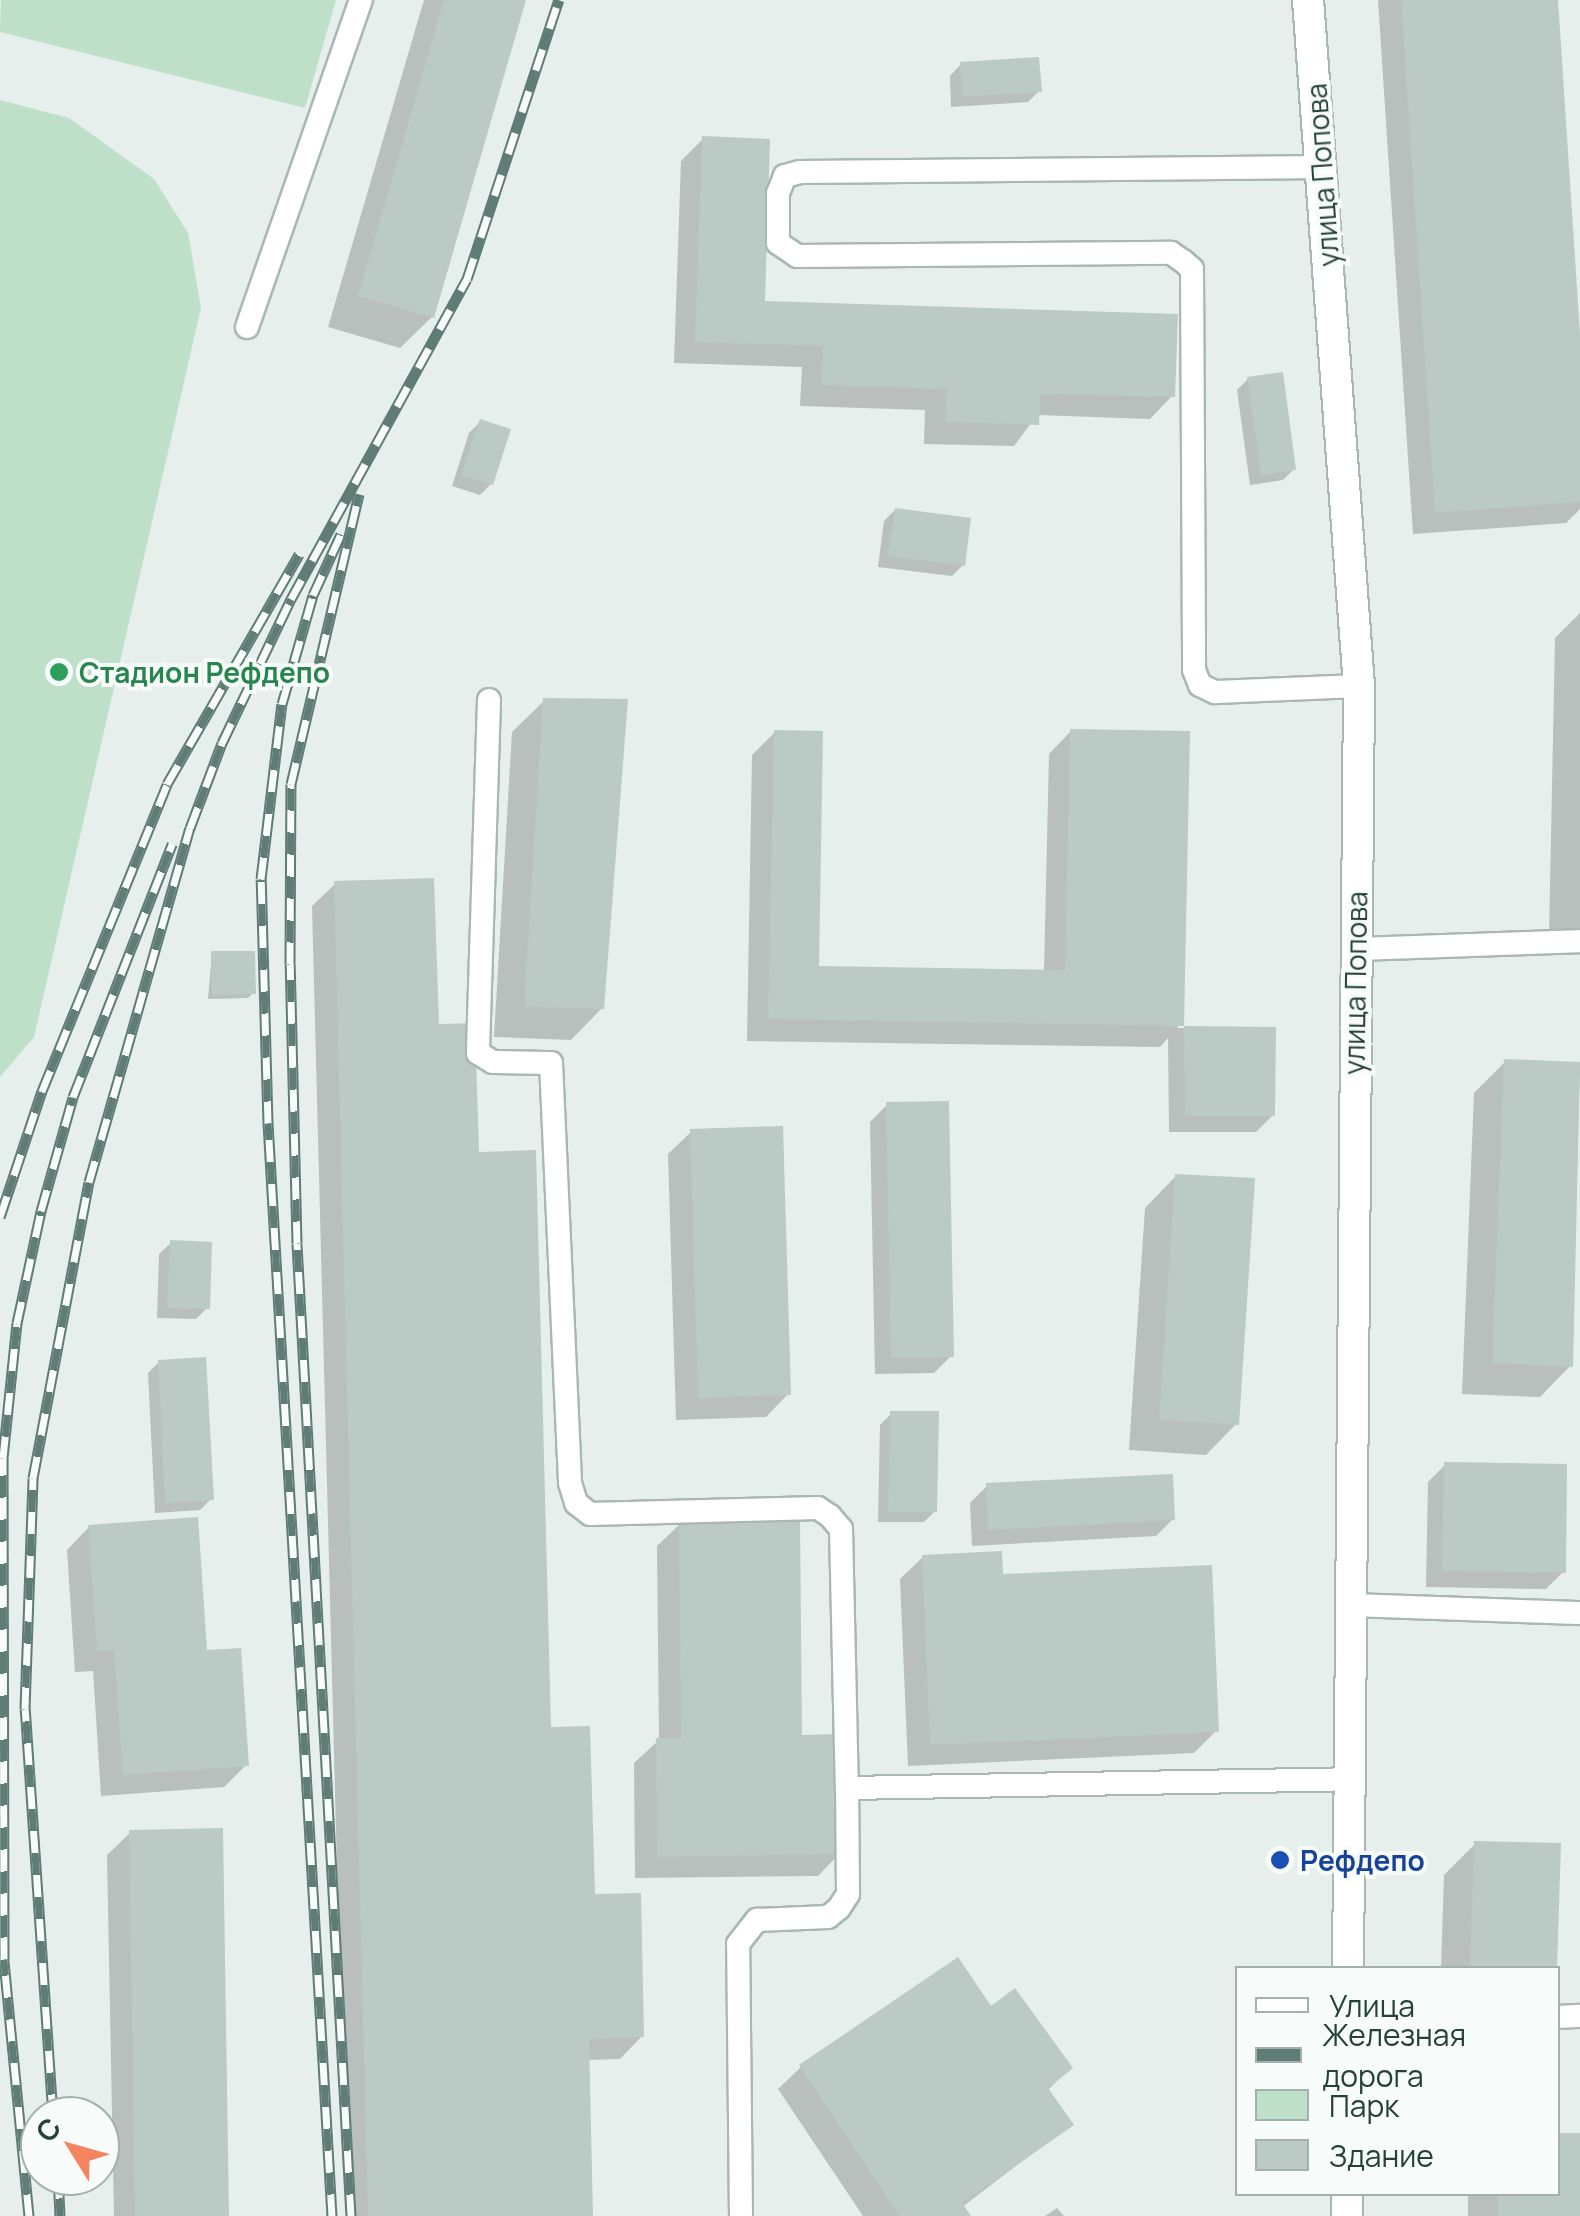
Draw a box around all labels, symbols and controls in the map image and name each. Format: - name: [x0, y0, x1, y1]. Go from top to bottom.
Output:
- street label: улица Попова: [1299, 82, 1345, 268]
- place label: Стадион Рефдепо: [79, 655, 330, 689]
- marker: Стадион Рефдепо: [48, 661, 70, 683]
- street label: улица Попова: [1337, 891, 1373, 1075]
- place label: Рефдепо: [1300, 1843, 1425, 1877]
- marker: Рефдепо: [1269, 1849, 1291, 1871]
- legend: [1235, 1966, 1560, 2196]
- text: Улица: [1329, 1985, 1415, 2026]
- text: Железная дорога: [1322, 2014, 1466, 2096]
- text: Парк: [1329, 2085, 1399, 2126]
- north arrow: [20, 2096, 120, 2196]
- text: С: [26, 2109, 69, 2149]
- text: Здание: [1329, 2135, 1434, 2176]

